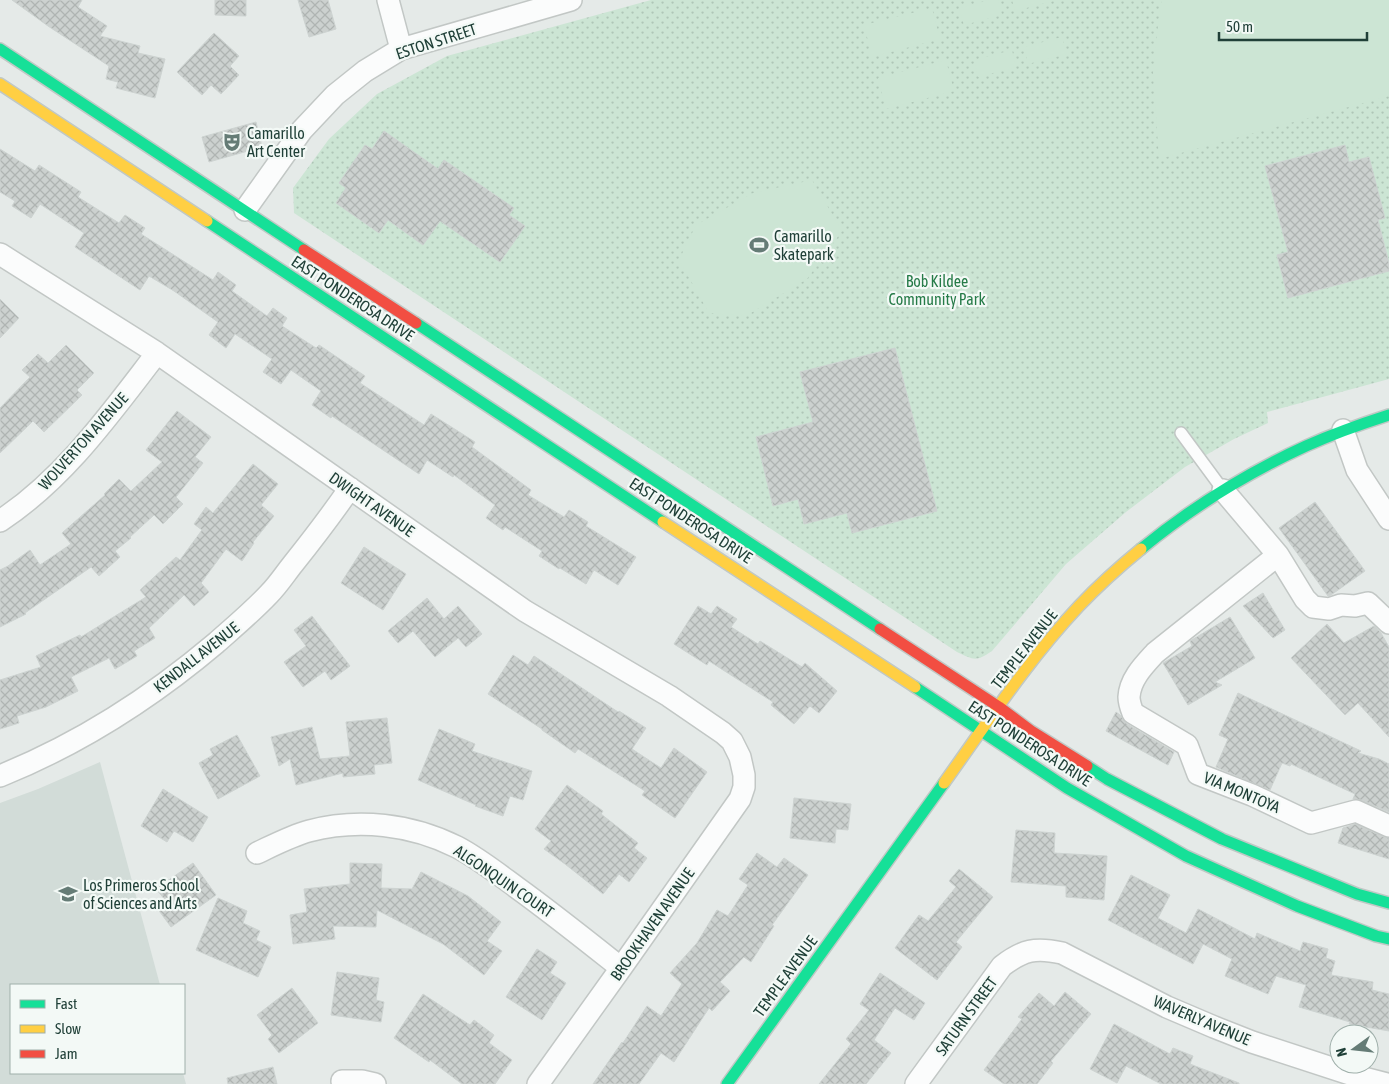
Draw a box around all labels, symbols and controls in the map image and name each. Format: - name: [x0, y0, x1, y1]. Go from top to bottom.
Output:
- scale bar: [1219, 10, 1366, 42]
- text: 50 m: [1226, 18, 1253, 35]
- street label: ESTON STREET: [393, 20, 479, 62]
- place label: Camarillo Art Center: [247, 124, 305, 160]
- theatre icon: Camarillo Art Center: [221, 131, 243, 153]
- place label: Camarillo Skatepark: [774, 227, 834, 264]
- sports icon: Camarillo Skatepark: [748, 234, 770, 256]
- street label: EAST PONDEROSA DRIVE: [288, 252, 418, 344]
- park label: Bob Kildee Community Park: [888, 272, 986, 309]
- street label: WOLVERTON AVENUE: [35, 389, 131, 493]
- street label: DWIGHT AVENUE: [326, 468, 418, 540]
- street label: EAST PONDEROSA DRIVE: [626, 474, 756, 566]
- street label: TEMPLE AVENUE: [988, 606, 1061, 692]
- street label: KENDALL AVENUE: [150, 618, 242, 696]
- street label: EAST PONDEROSA DRIVE: [965, 697, 1095, 789]
- street label: VIA MONTOYA: [1201, 768, 1283, 816]
- street label: ALGONQUIN COURT: [451, 841, 557, 921]
- street label: BROOKHAVEN AVENUE: [607, 864, 698, 984]
- place label: Los Primeros School of Sciences and Arts: [83, 876, 200, 912]
- school or university icon: Los Primeros School of Sciences and Arts: [57, 883, 79, 905]
- street label: TEMPLE AVENUE: [750, 932, 820, 1020]
- street label: SATURN STREET: [932, 973, 1000, 1059]
- legend: [10, 984, 185, 1074]
- street label: WAVERLY AVENUE: [1151, 991, 1253, 1049]
- text: Fast: [55, 995, 77, 1012]
- text: Slow: [55, 1020, 81, 1037]
- north arrow: [1329, 1024, 1379, 1074]
- text: Jam: [55, 1045, 78, 1062]
- text: N: [1333, 1046, 1350, 1058]

